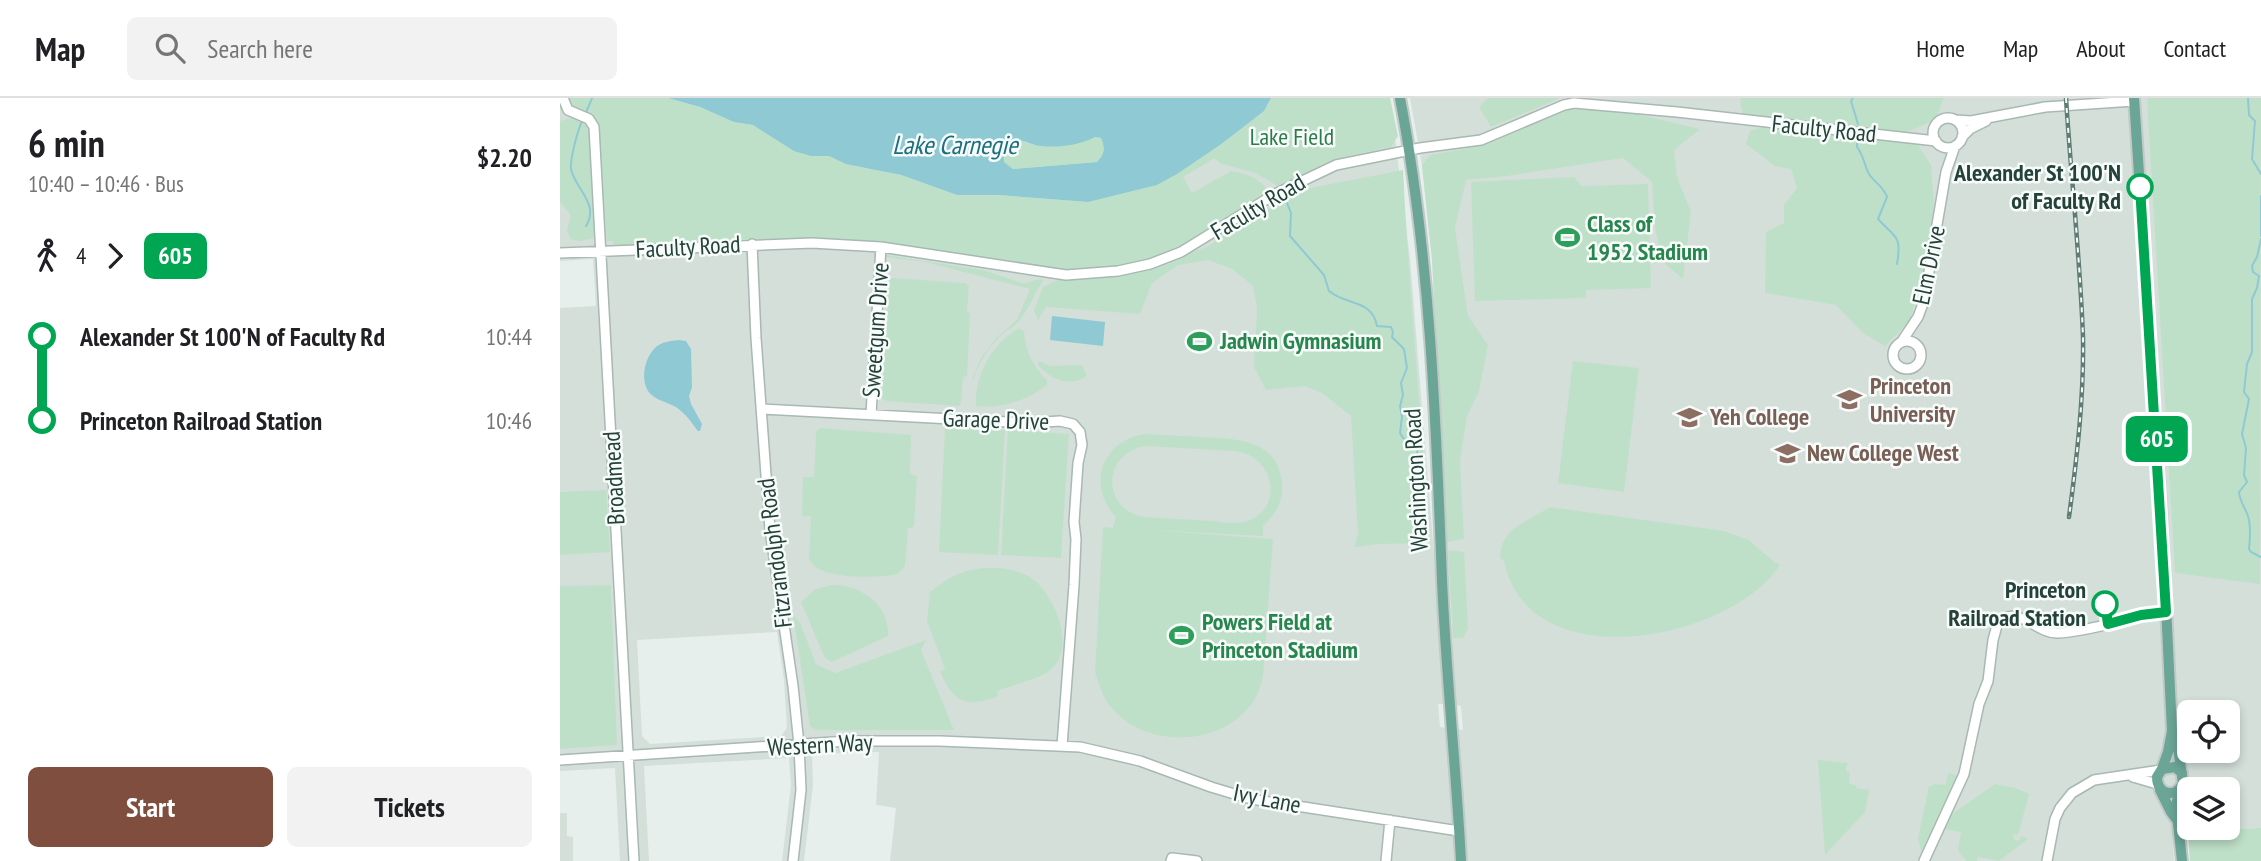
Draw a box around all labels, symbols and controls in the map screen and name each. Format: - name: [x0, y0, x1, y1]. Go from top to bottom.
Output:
- search box: [127, 17, 617, 80]
- text: Map: [35, 27, 85, 70]
- icon: search: [151, 29, 189, 67]
- text: Search here: [207, 32, 313, 65]
- text: Home: [1916, 33, 1965, 64]
- text: Map: [2003, 33, 2038, 64]
- text: About: [2076, 33, 2125, 64]
- text: Contact: [2163, 33, 2226, 64]
- street label: Faculty Road: [1770, 108, 1878, 149]
- text: 6 min: [28, 118, 105, 167]
- park label: Lake Field: [1250, 121, 1334, 152]
- water label: Lake Carnegie: [892, 128, 1020, 161]
- text: $2.20: [477, 141, 532, 174]
- place label: Alexander St 100'N of Faculty Rd: [1953, 157, 2121, 216]
- street label: Faculty Road: [1205, 166, 1311, 247]
- text: 10:40 – 10:46 · Bus: [28, 169, 184, 198]
- marker: Alexander St 100'N of Faculty Rd: [2127, 174, 2153, 200]
- place label: Class of 1952 Stadium: [1587, 208, 1708, 267]
- street label: Elm Drive: [1905, 222, 1952, 307]
- sports icon: Class of 1952 Stadium: [1553, 224, 1581, 252]
- street label: Faculty Road: [635, 228, 741, 265]
- icon: walk: [28, 237, 66, 275]
- icon: forward: [96, 237, 134, 275]
- text: 605: [158, 240, 193, 271]
- text: 4: [76, 241, 86, 270]
- street label: Sweetgum Drive: [855, 261, 896, 399]
- text: Alexander St 100'N of Faculty Rd: [80, 320, 385, 353]
- text: 10:44: [486, 322, 532, 351]
- place label: Jadwin Gymnasium: [1219, 325, 1381, 356]
- sports icon: Jadwin Gymnasium: [1186, 327, 1214, 355]
- place label: Princeton University: [1870, 370, 1956, 429]
- school or university icon: Princeton University: [1836, 386, 1864, 414]
- place label: Yeh College: [1709, 401, 1809, 432]
- street label: Garage Drive: [942, 402, 1050, 437]
- school or university icon: Yeh College: [1676, 403, 1704, 431]
- text: Princeton Railroad Station: [80, 404, 322, 437]
- text: 10:46: [486, 406, 532, 435]
- street label: Washington Road: [1396, 408, 1435, 552]
- line badge: 605: [2117, 416, 2197, 462]
- text: 605: [2140, 423, 2174, 454]
- street label: Broadmead: [596, 430, 631, 526]
- place label: New College West: [1807, 437, 1959, 468]
- school or university icon: New College West: [1773, 439, 1801, 467]
- street label: Fitzrandolph Road: [750, 476, 799, 630]
- place label: Princeton Railroad Station: [1948, 574, 2086, 633]
- marker: Princeton Railroad Station: [2092, 591, 2118, 617]
- place label: Powers Field at Princeton Stadium: [1202, 606, 1358, 665]
- sports icon: Powers Field at Princeton Stadium: [1168, 622, 1196, 650]
- map controls: [2177, 700, 2240, 840]
- button: locate: [2177, 700, 2240, 763]
- street label: Western Way: [767, 726, 873, 763]
- button: Start: [28, 767, 273, 847]
- button: Tickets: [287, 767, 532, 847]
- street label: Ivy Lane: [1231, 777, 1304, 820]
- button: layers: [2177, 777, 2240, 840]

